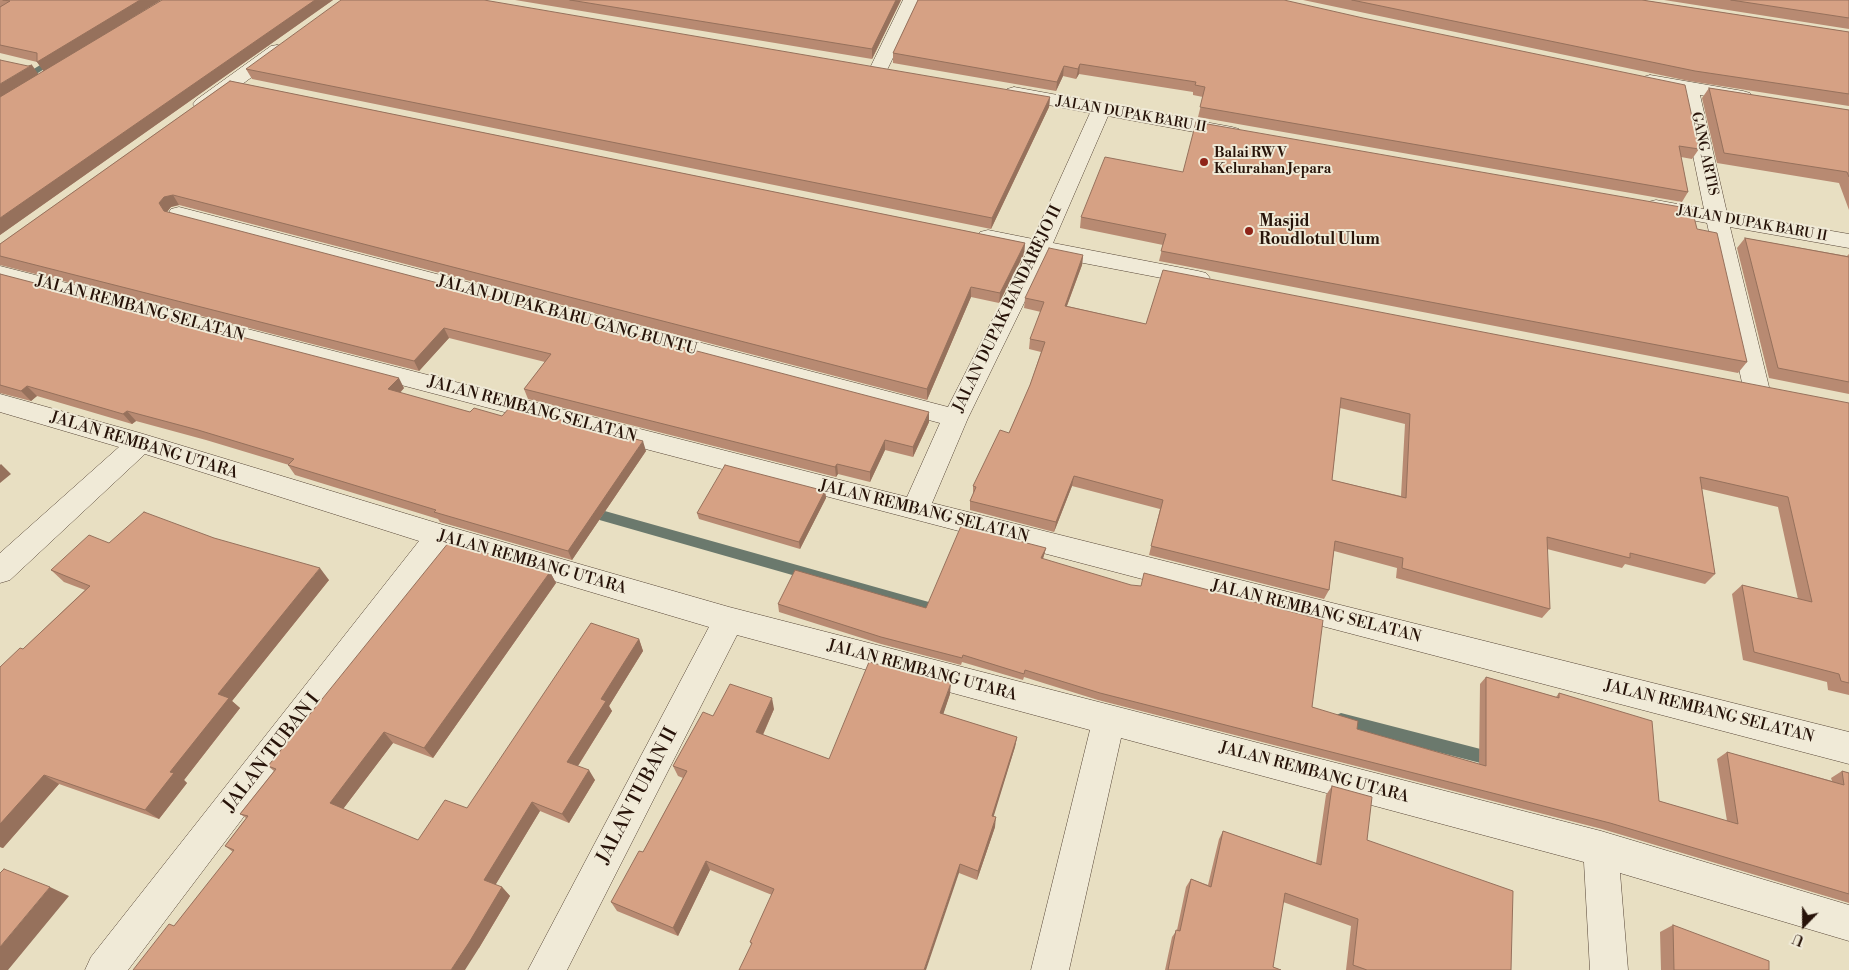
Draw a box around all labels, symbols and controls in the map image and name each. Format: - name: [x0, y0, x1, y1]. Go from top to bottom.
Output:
- street label: JALAN DUPAK BARU II: [1055, 94, 1207, 136]
- street label: GANG ARTIS: [1687, 111, 1721, 197]
- place label: Balai RW V Kelurahan Jepara: [1214, 146, 1331, 178]
- marker: Balai RW V Kelurahan Jepara: [1198, 156, 1210, 168]
- street label: JALAN DUPAK BANDAREJO II: [949, 202, 1067, 416]
- street label: JALAN DUPAK BARU II: [1676, 203, 1828, 245]
- place label: Masjid Roudlotul Ulum: [1259, 212, 1380, 250]
- marker: Masjid Roudlotul Ulum: [1243, 225, 1255, 237]
- street label: JALAN REMBANG SELATAN: [33, 272, 247, 346]
- street label: JALAN DUPAK BARU GANG BUNTU: [435, 272, 699, 360]
- street label: JALAN REMBANG SELATAN: [425, 373, 639, 447]
- street label: JALAN REMBANG UTARA: [48, 408, 240, 484]
- street label: JALAN REMBANG SELATAN: [817, 477, 1031, 547]
- street label: JALAN REMBANG UTARA: [435, 527, 629, 599]
- street label: JALAN REMBANG SELATAN: [1209, 577, 1423, 647]
- street label: JALAN REMBANG UTARA: [825, 636, 1019, 706]
- street label: JALAN REMBANG SELATAN: [1602, 677, 1816, 747]
- street label: JALAN TUBAN I: [219, 689, 325, 817]
- street label: JALAN TUBAN II: [592, 724, 684, 868]
- street label: JALAN REMBANG UTARA: [1217, 738, 1411, 808]
- north arrow: [1779, 900, 1829, 950]
- text: U: [1790, 929, 1807, 949]

